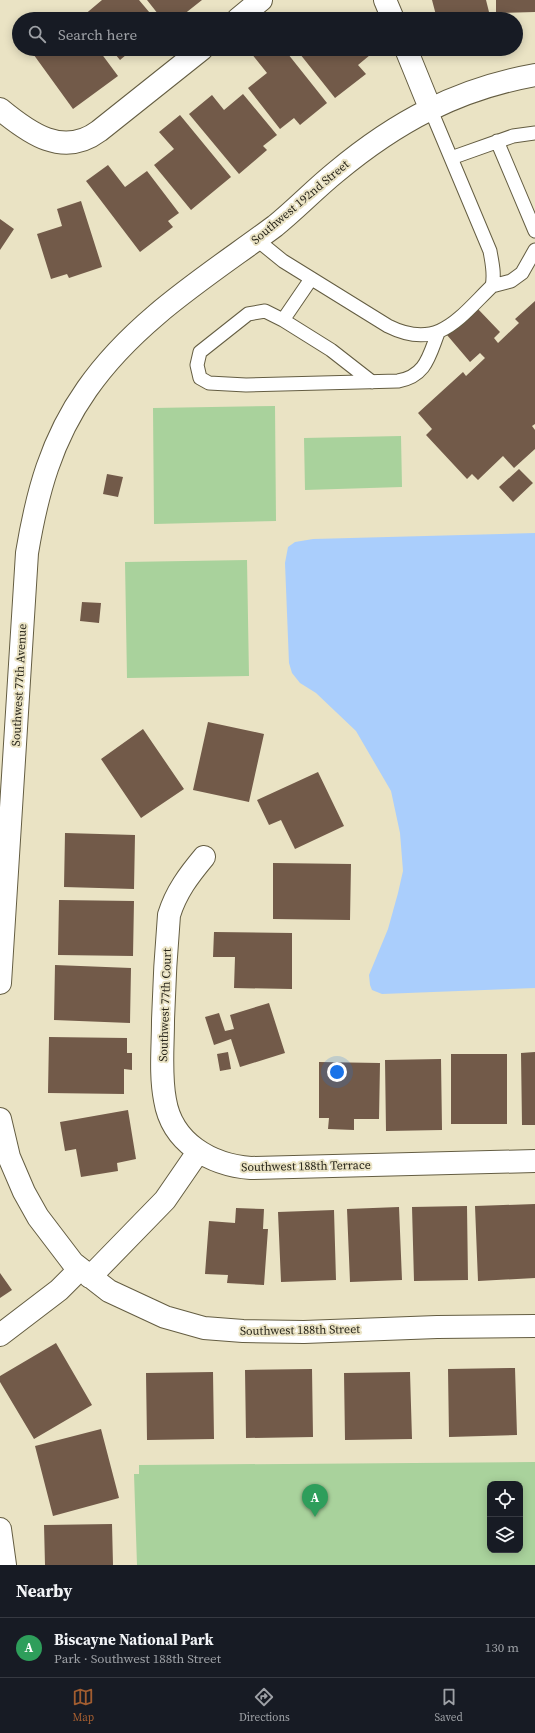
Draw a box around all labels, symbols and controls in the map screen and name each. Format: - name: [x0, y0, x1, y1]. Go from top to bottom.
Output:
- search box: [12, 12, 523, 56]
- icon: search: [26, 23, 48, 45]
- text: Search here: [58, 24, 137, 45]
- street label: Southwest 192nd Street: [248, 156, 352, 248]
- street label: Southwest 77th Avenue: [8, 623, 30, 747]
- street label: Southwest 77th Court: [155, 948, 175, 1062]
- your location: [327, 1062, 347, 1082]
- street label: Southwest 188th Terrace: [241, 1157, 371, 1175]
- street label: Southwest 188th Street: [240, 1321, 360, 1339]
- map controls: [487, 1481, 523, 1553]
- button: locate: [487, 1481, 523, 1517]
- pin: A: [302, 1484, 328, 1517]
- button: layers: [487, 1517, 523, 1553]
- text: Nearby: [16, 1579, 72, 1603]
- text: Biscayne National Park: [54, 1629, 213, 1650]
- text: A: [25, 1639, 33, 1656]
- text: 130 m: [485, 1639, 519, 1656]
- text: Park · Southwest 188th Street: [54, 1650, 221, 1667]
- tab: Map: [72, 1686, 94, 1725]
- tab: Directions: [239, 1686, 290, 1725]
- tab: Saved: [434, 1686, 463, 1725]

